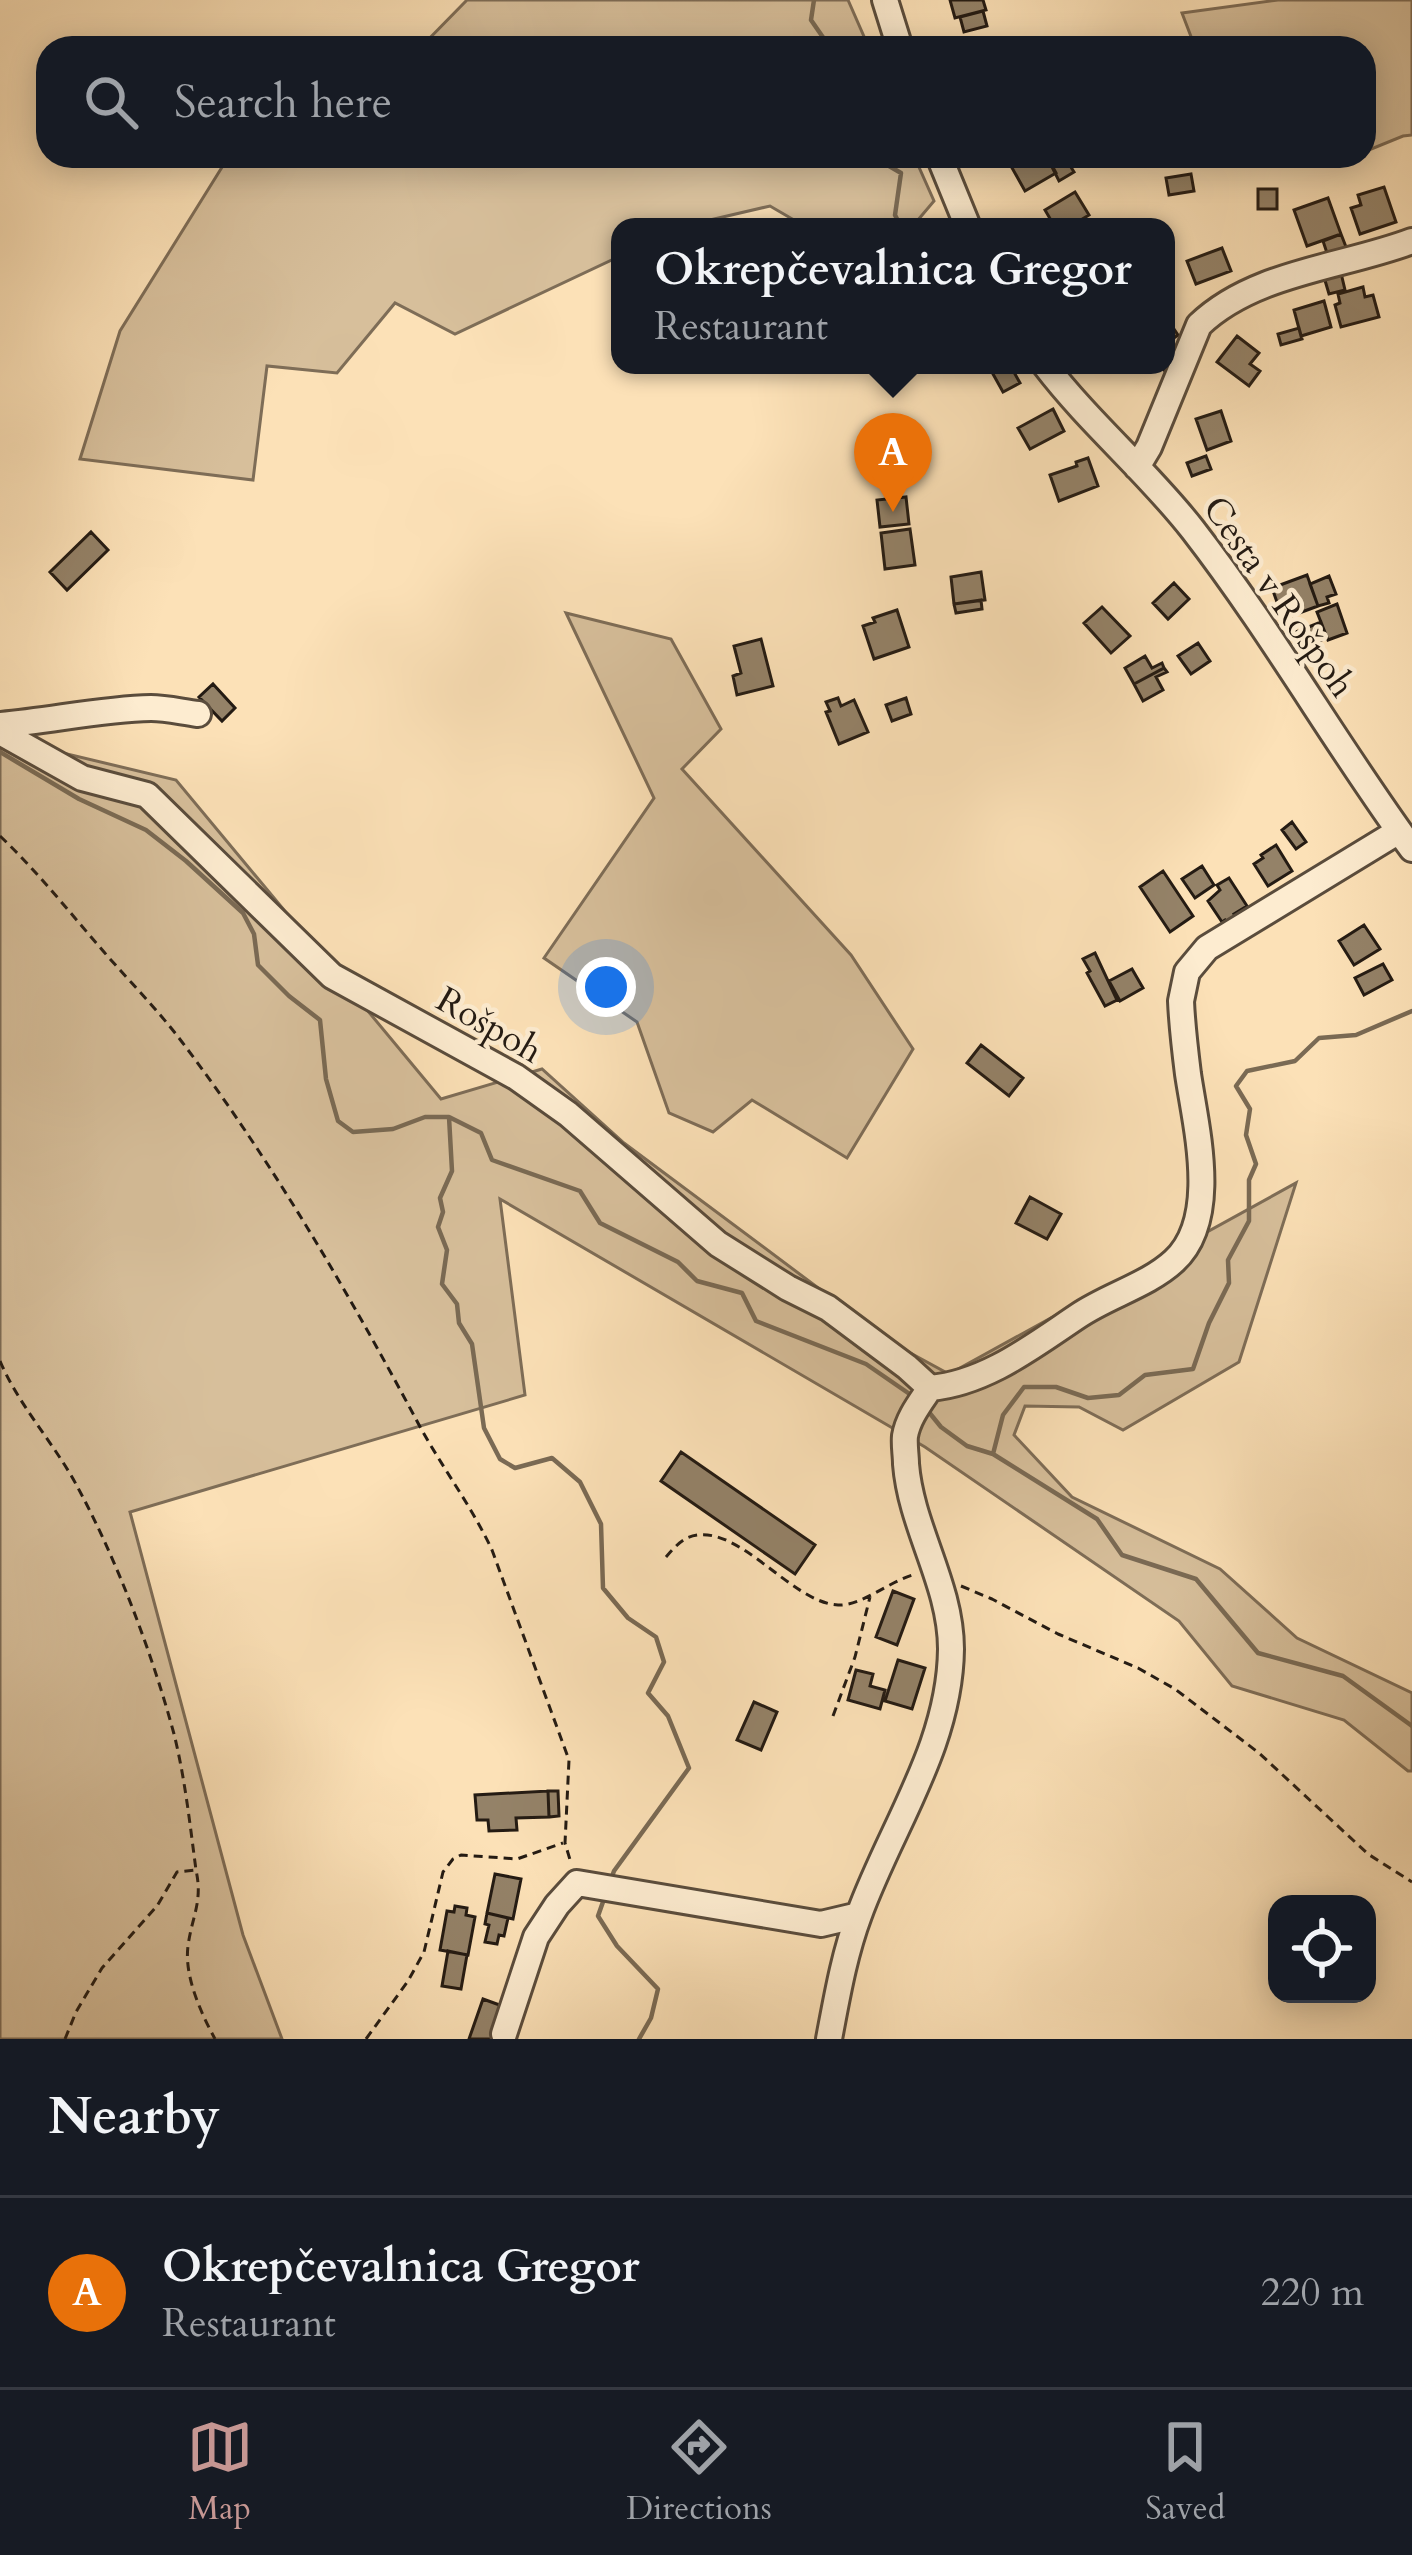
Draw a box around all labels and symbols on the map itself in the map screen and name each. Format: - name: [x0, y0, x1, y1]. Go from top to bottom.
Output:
- pin: A: [854, 413, 932, 512]
- street label: Cesta v Rošpoh: [1191, 486, 1366, 707]
- your location: [576, 957, 636, 1017]
- street label: Rošpoh: [427, 975, 551, 1075]

